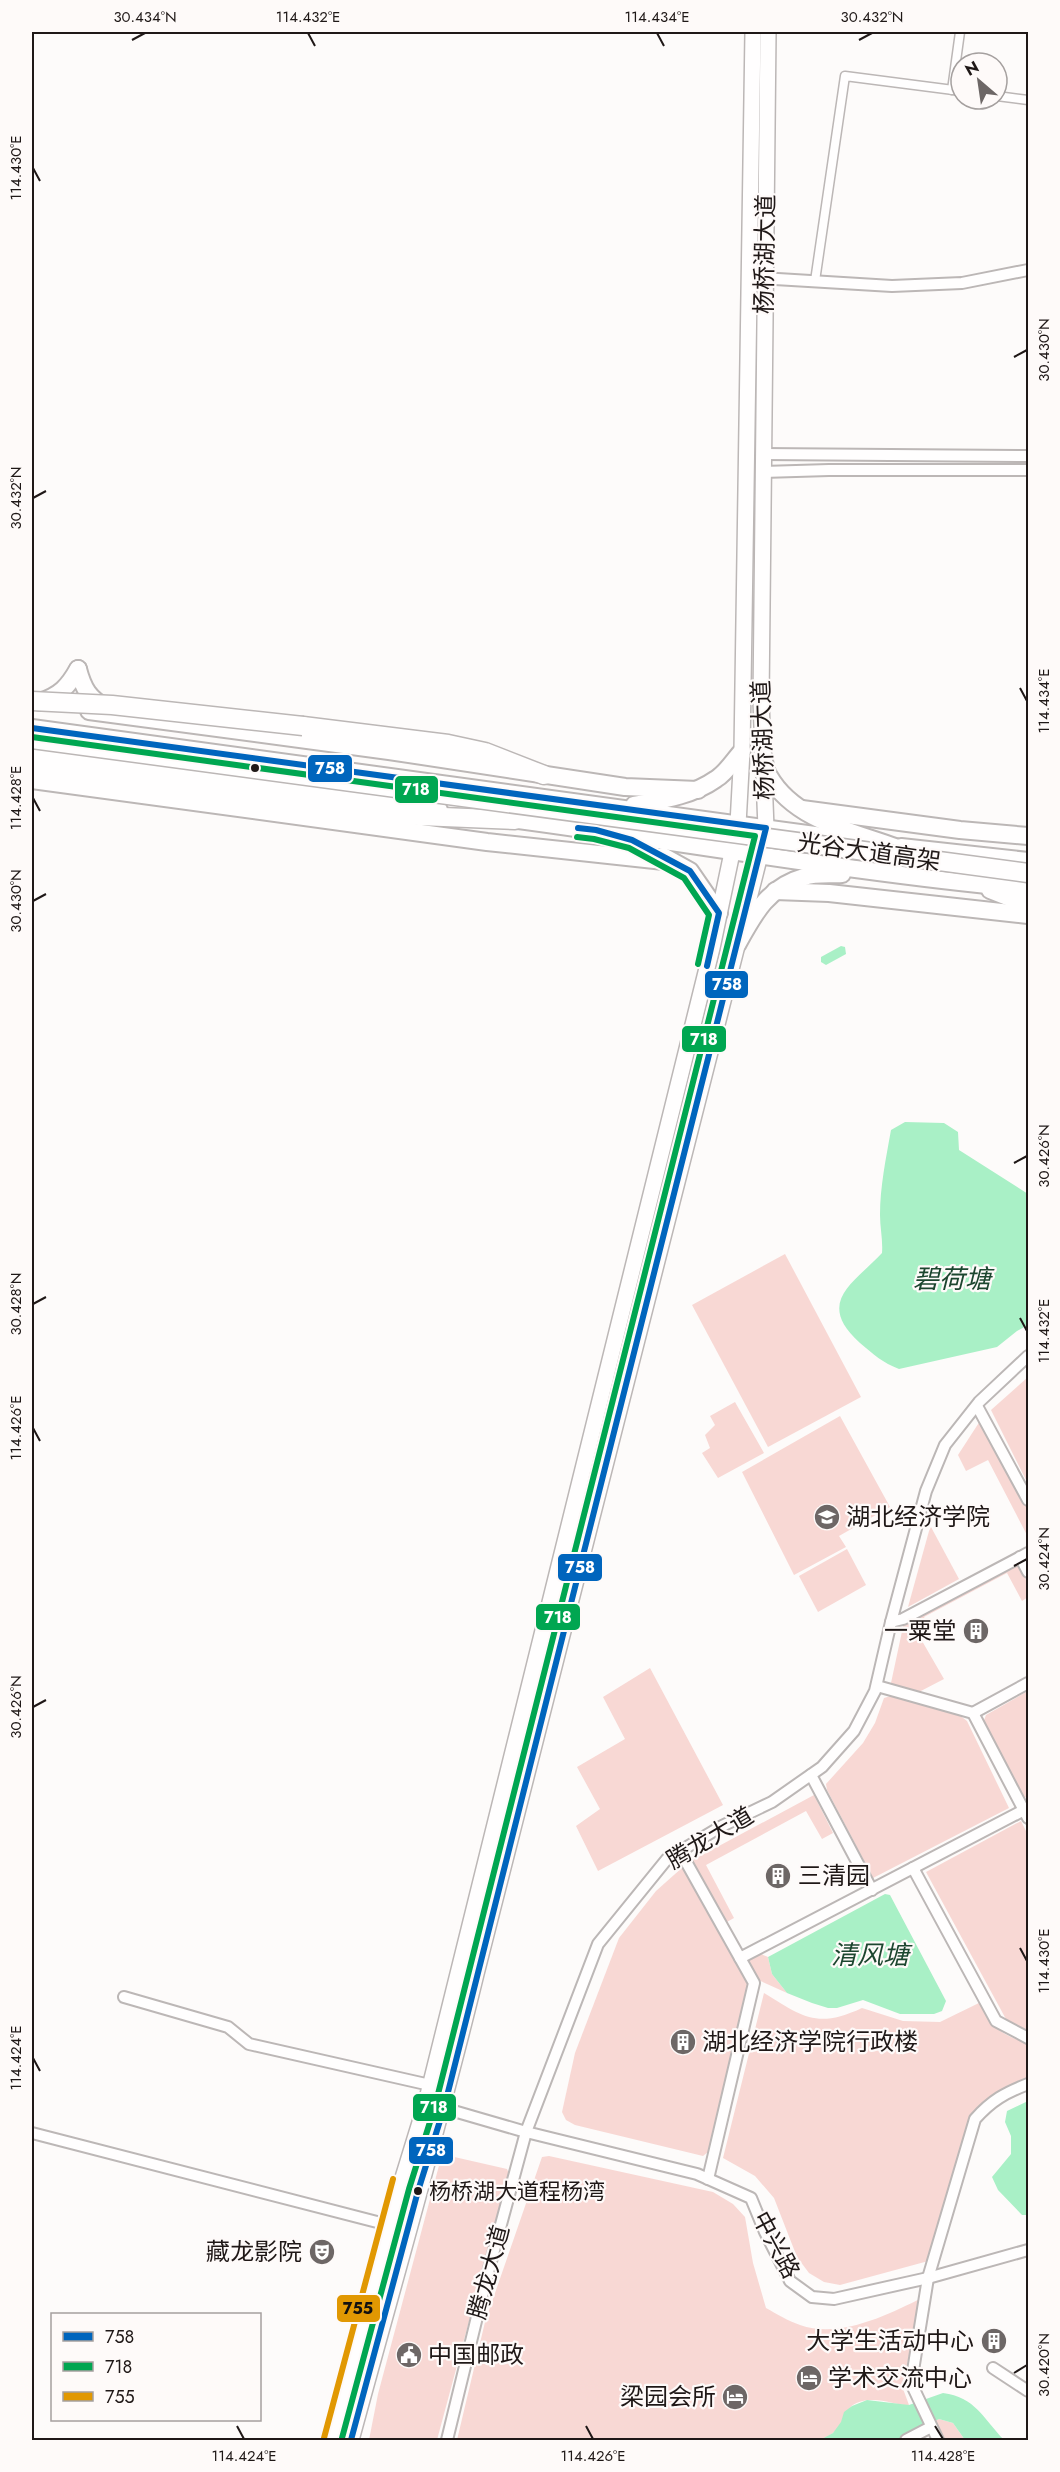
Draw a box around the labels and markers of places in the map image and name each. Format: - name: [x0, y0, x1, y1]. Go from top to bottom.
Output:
- unlabelled marker: [249, 762, 261, 774]
- place label: 湖北经济学院: [846, 1499, 990, 1534]
- school or university icon: 湖北经济学院: [812, 1502, 842, 1532]
- place label: 一粟堂: [884, 1613, 956, 1648]
- building icon: 一粟堂: [961, 1616, 991, 1646]
- place label: 三清园: [798, 1858, 870, 1893]
- building icon: 三清园: [763, 1861, 793, 1891]
- place label: 湖北经济学院行政楼: [702, 2024, 918, 2059]
- building icon: 湖北经济学院行政楼: [668, 2027, 698, 2057]
- place label: 杨桥湖大道程杨湾: [429, 2175, 605, 2207]
- marker: 杨桥湖大道程杨湾: [412, 2185, 424, 2197]
- place label: 藏龙影院: [206, 2234, 302, 2269]
- theatre icon: 藏龙影院: [307, 2237, 337, 2267]
- place label: 大学生活动中心: [806, 2323, 974, 2358]
- building icon: 大学生活动中心: [979, 2326, 1009, 2356]
- place label: 中国邮政: [428, 2337, 524, 2372]
- public building icon: 中国邮政: [394, 2340, 424, 2370]
- place label: 学术交流中心: [828, 2360, 972, 2395]
- hotel icon: 学术交流中心: [794, 2363, 824, 2393]
- place label: 梁园会所: [620, 2379, 716, 2414]
- hotel icon: 梁园会所: [720, 2382, 750, 2412]

